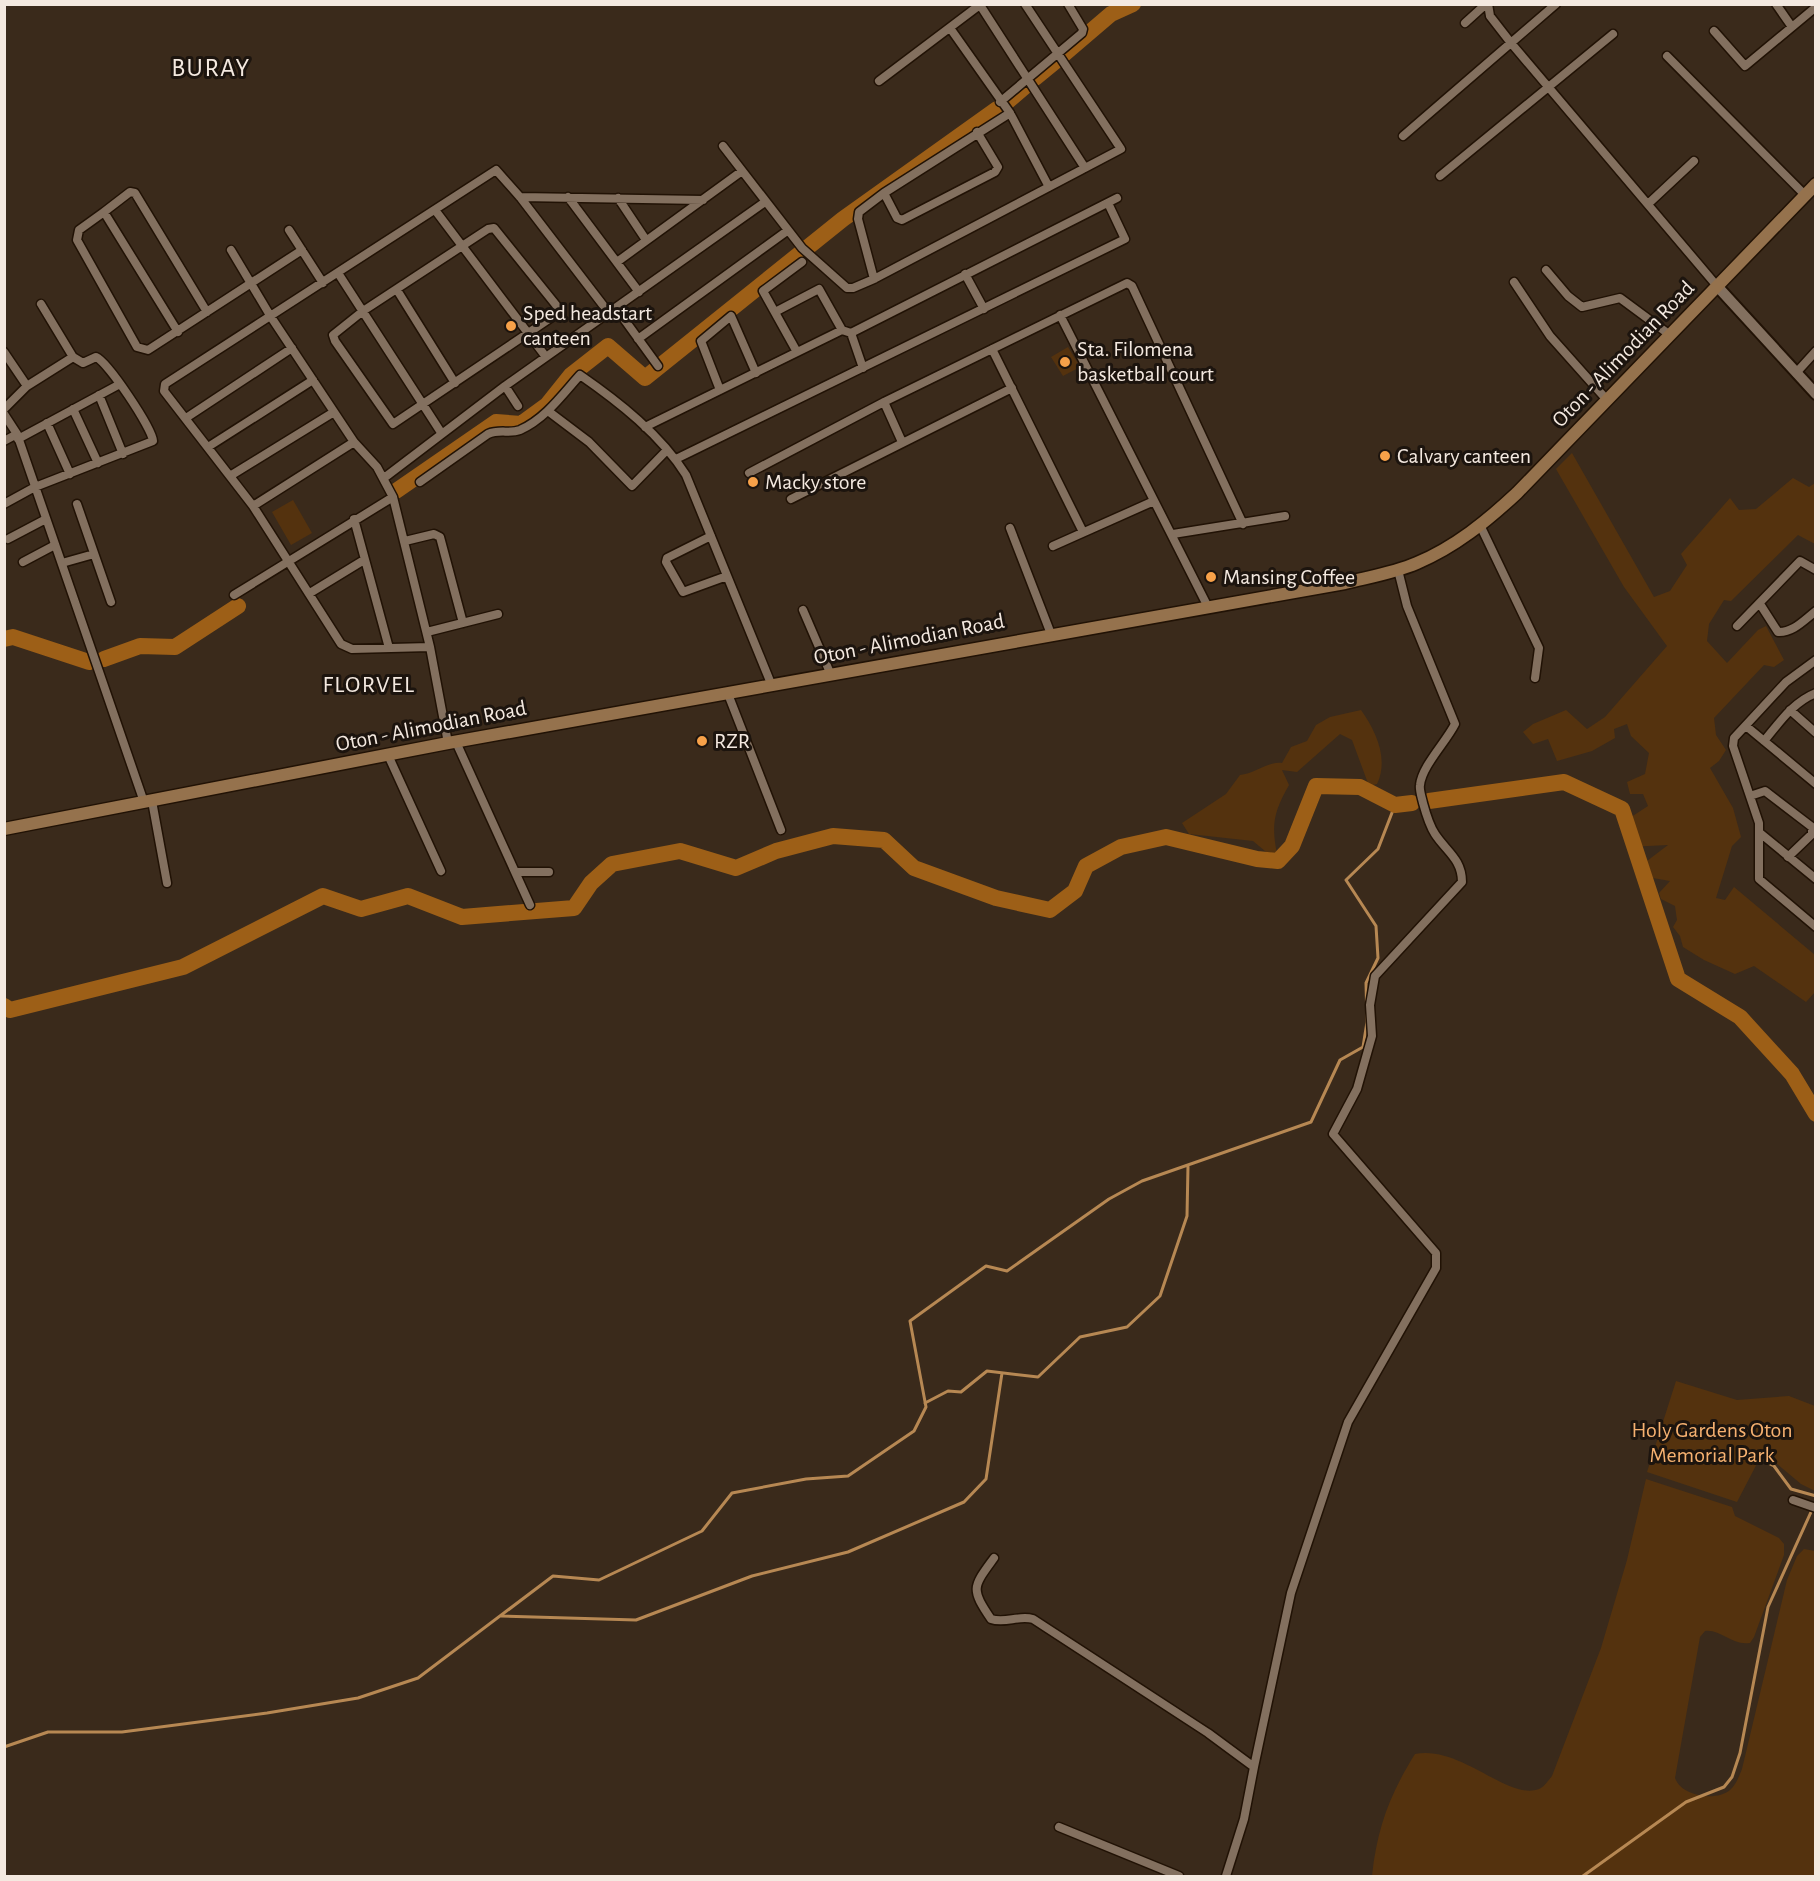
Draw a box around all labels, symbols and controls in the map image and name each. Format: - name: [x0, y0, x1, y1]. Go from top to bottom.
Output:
- district label: BURAY: [171, 55, 251, 81]
- street label: Oton - Alimodian Road: [1548, 277, 1698, 431]
- place label: Sped headstart canteen: [523, 302, 652, 349]
- marker: Sped headstart canteen: [504, 319, 518, 333]
- place label: Sta. Filomena basketball court: [1077, 338, 1214, 385]
- marker: Sta. Filomena basketball court: [1058, 355, 1072, 369]
- place label: Calvary canteen: [1397, 445, 1531, 467]
- marker: Calvary canteen: [1378, 449, 1392, 463]
- place label: Macky store: [765, 471, 866, 493]
- marker: Macky store: [746, 475, 760, 489]
- place label: Mansing Coffee: [1223, 566, 1355, 588]
- marker: Mansing Coffee: [1204, 570, 1218, 584]
- street label: Oton - Alimodian Road: [812, 610, 1006, 668]
- district label: FLORVEL: [322, 673, 416, 697]
- street label: Oton - Alimodian Road: [334, 697, 528, 755]
- place label: RZR: [714, 730, 750, 752]
- marker: RZR: [695, 734, 709, 748]
- park label: Holy Gardens Oton Memorial Park: [1631, 1419, 1793, 1466]

